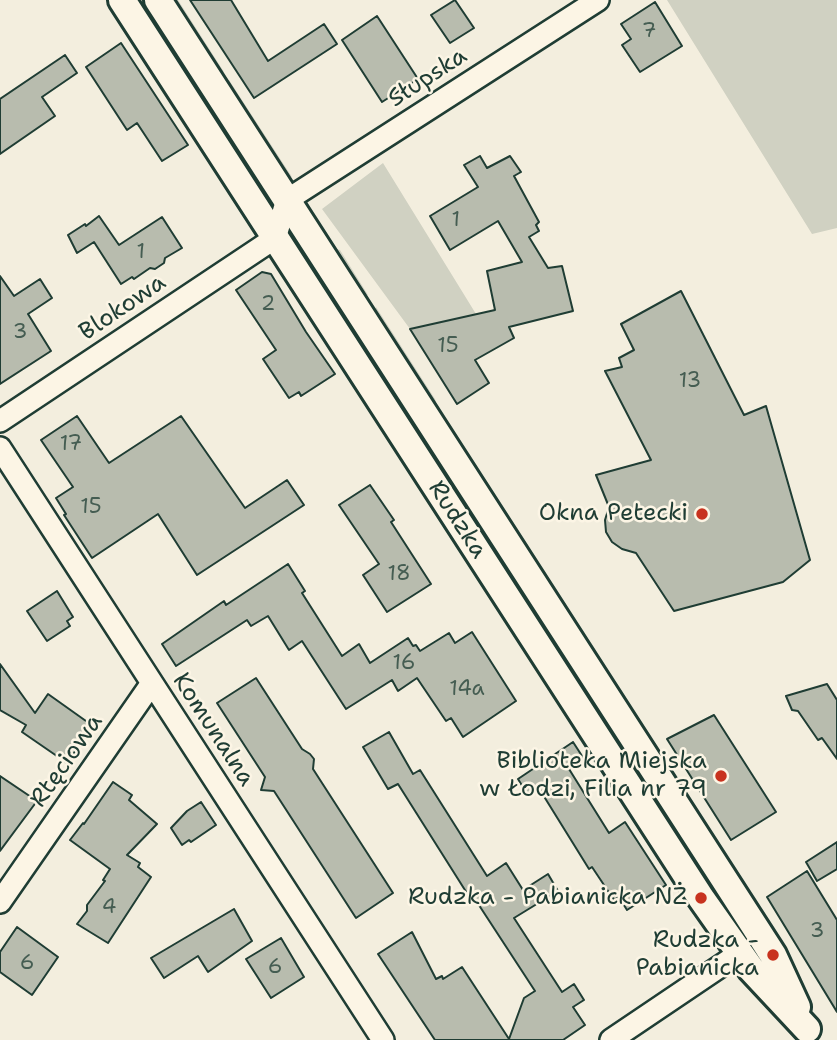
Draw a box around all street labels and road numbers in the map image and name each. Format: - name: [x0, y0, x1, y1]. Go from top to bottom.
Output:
- street label: Słupska: [383, 42, 473, 114]
- street label: Blokowa: [74, 269, 172, 347]
- street label: Rudzka: [421, 476, 493, 564]
- street label: Komunalna: [166, 668, 260, 792]
- street label: Rtęciowa: [25, 709, 109, 813]

